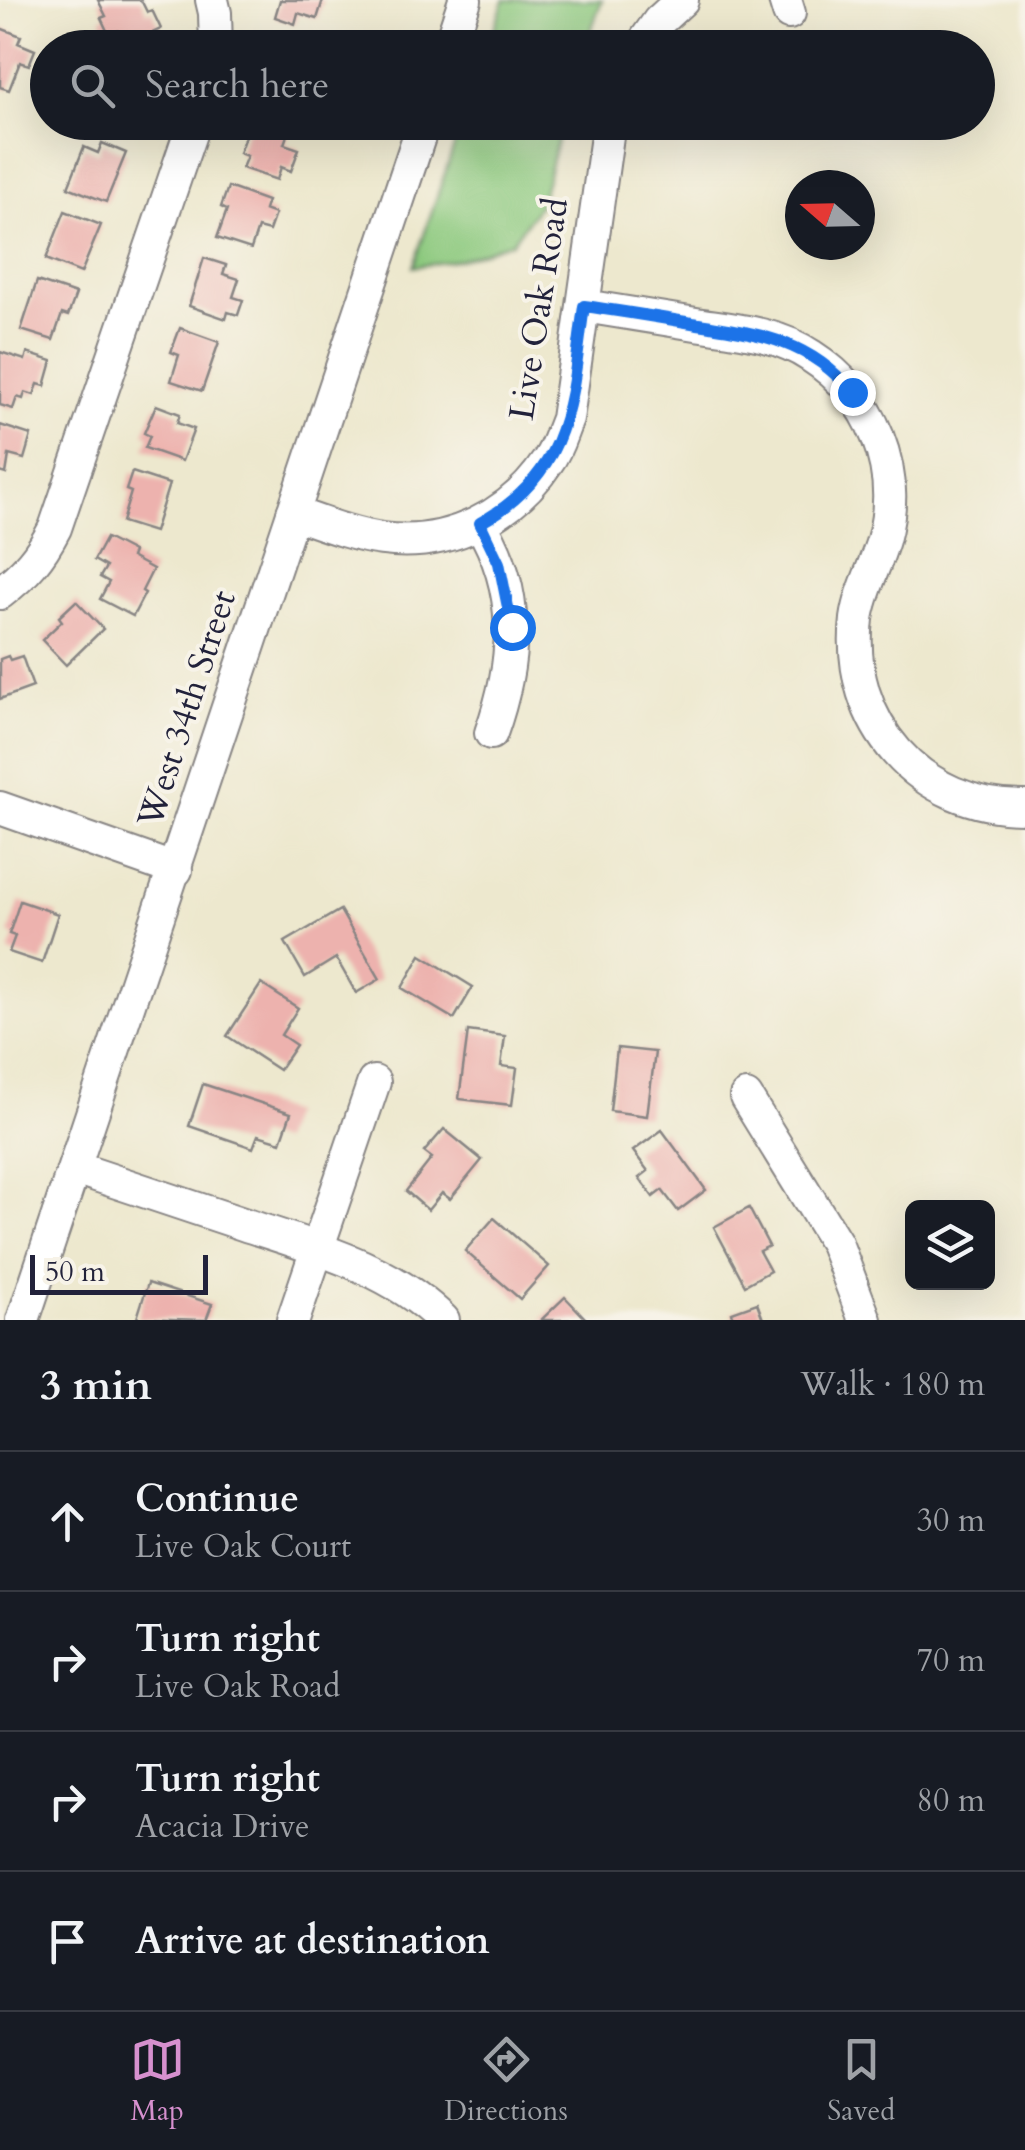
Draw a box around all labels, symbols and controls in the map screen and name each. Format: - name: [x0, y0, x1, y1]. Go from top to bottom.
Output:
- search box: [30, 30, 995, 140]
- icon: search: [65, 58, 120, 113]
- text: Search here: [145, 59, 329, 111]
- north arrow: [785, 170, 875, 260]
- street label: Live Oak Road: [498, 194, 580, 424]
- route end: [830, 370, 876, 416]
- street label: West 34th Street: [126, 584, 248, 835]
- route start: [490, 605, 536, 651]
- map controls: [905, 1200, 995, 1290]
- button: layers: [905, 1200, 995, 1290]
- scale bar: [30, 1250, 208, 1294]
- text: 50 m: [45, 1253, 105, 1291]
- text: 3 min: [40, 1357, 152, 1414]
- text: Walk · 180 m: [800, 1363, 985, 1407]
- text: Continue: [135, 1473, 299, 1525]
- icon: ahead: [40, 1494, 95, 1549]
- text: 30 m: [917, 1499, 985, 1543]
- text: Live Oak Court: [135, 1525, 351, 1569]
- text: Turn right: [135, 1613, 320, 1665]
- icon: right: [40, 1634, 95, 1689]
- text: 70 m: [917, 1639, 985, 1683]
- text: Live Oak Road: [135, 1665, 340, 1709]
- text: Turn right: [135, 1753, 320, 1805]
- icon: right: [40, 1774, 95, 1829]
- text: 80 m: [917, 1779, 985, 1823]
- text: Acacia Drive: [135, 1805, 310, 1849]
- icon: arrive: [40, 1914, 95, 1969]
- text: Arrive at destination: [135, 1915, 490, 1967]
- tab: Map: [130, 2032, 185, 2130]
- tab: Directions: [444, 2032, 568, 2130]
- tab: Saved: [827, 2032, 895, 2130]

